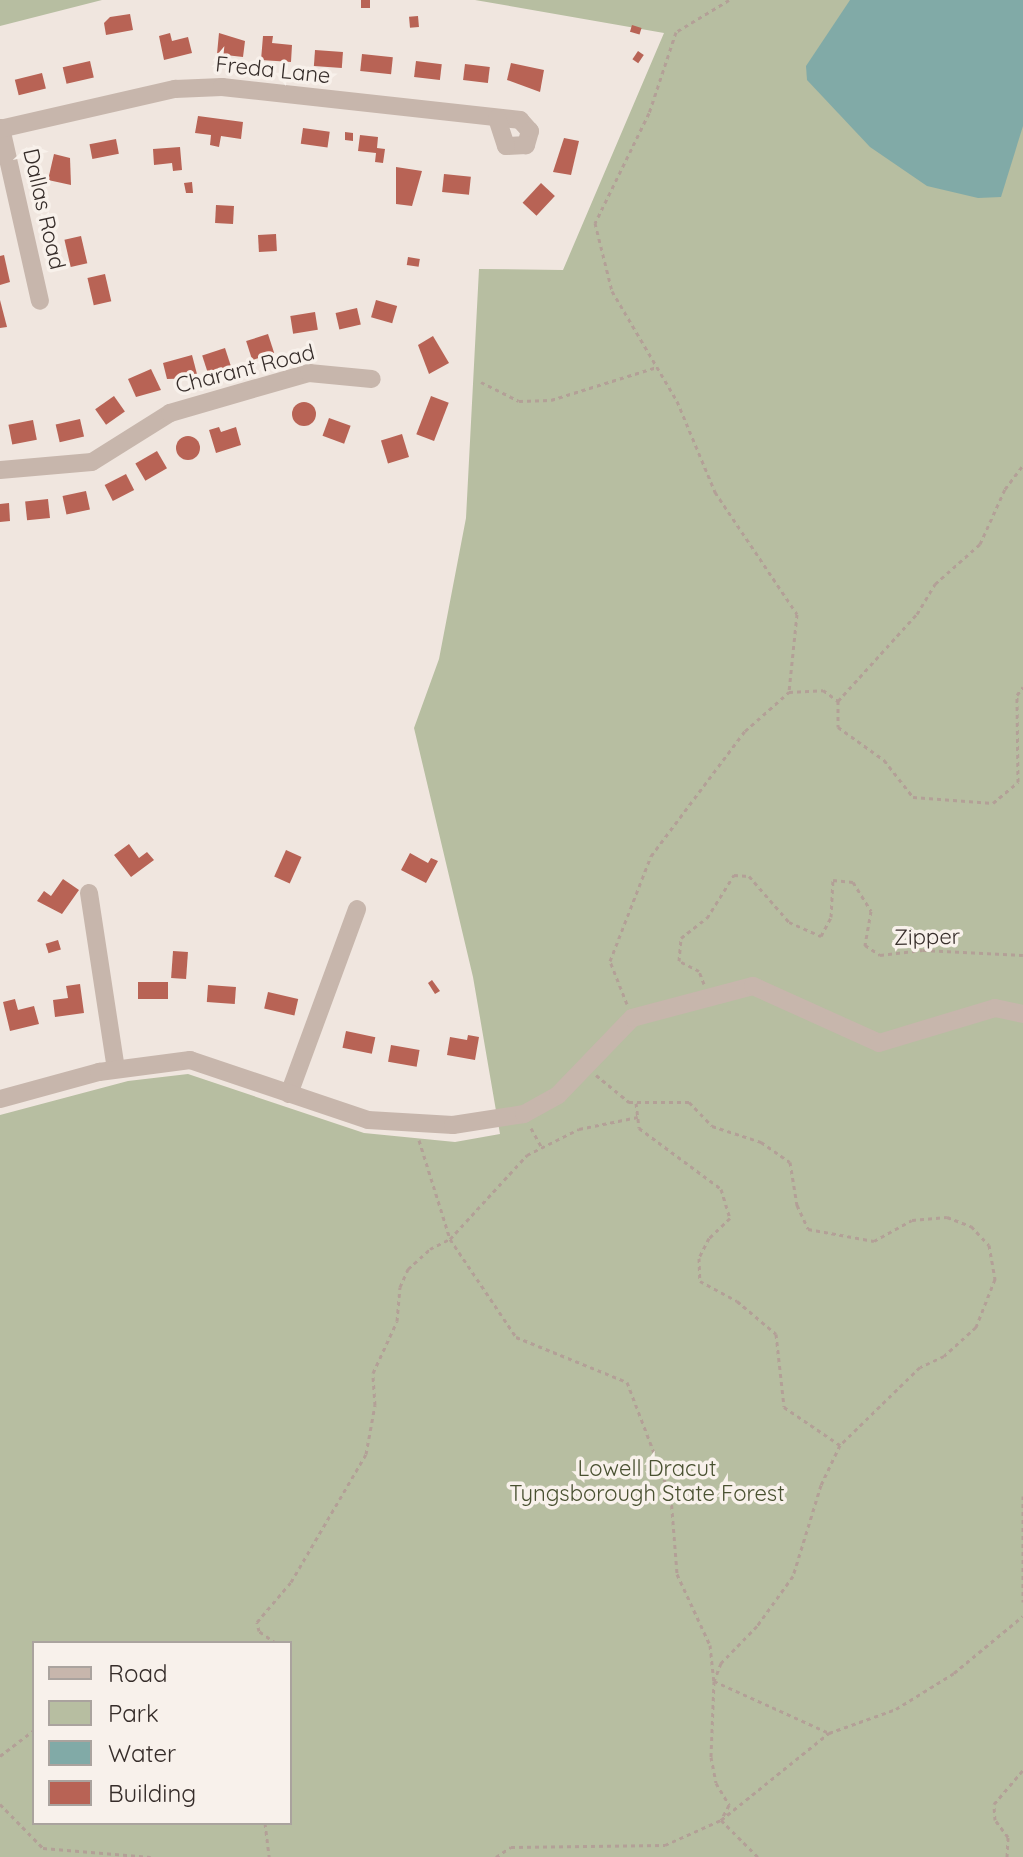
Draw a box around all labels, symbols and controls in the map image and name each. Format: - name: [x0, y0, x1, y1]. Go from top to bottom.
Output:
- street label: Freda Lane: [214, 51, 332, 89]
- street label: Dallas Road: [17, 146, 71, 272]
- street label: Charant Road: [173, 339, 317, 399]
- street label: Zipper: [894, 923, 960, 951]
- park label: Lowell Dracut Tyngsborough State Forest: [509, 1455, 785, 1506]
- legend: [32, 1641, 292, 1825]
- text: Road: [108, 1658, 168, 1688]
- text: Park: [108, 1698, 159, 1728]
- text: Water: [108, 1738, 176, 1768]
- text: Building: [108, 1778, 196, 1808]

